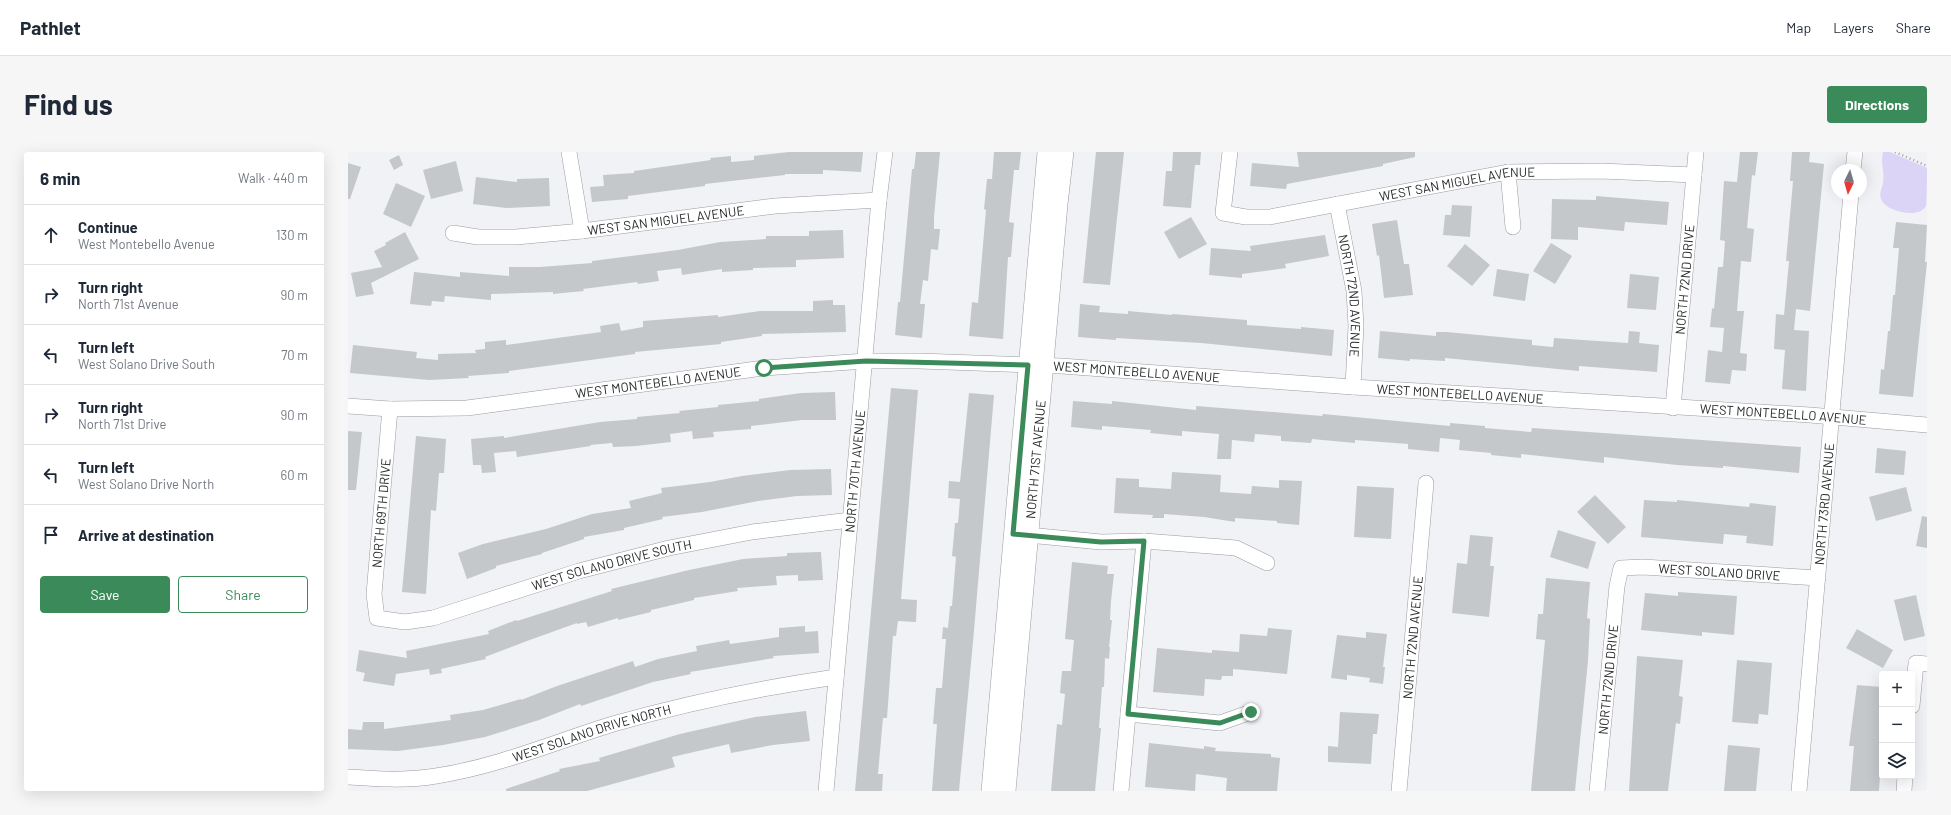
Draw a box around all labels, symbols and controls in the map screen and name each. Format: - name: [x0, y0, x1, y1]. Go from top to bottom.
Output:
- text: Pathlet: [20, 16, 81, 39]
- text: Map: [1786, 19, 1811, 36]
- text: Layers: [1833, 19, 1874, 36]
- text: Share: [1896, 19, 1931, 36]
- button: Directions: [1827, 86, 1927, 123]
- text: Find us: [24, 87, 113, 121]
- street label: WEST SAN MIGUEL AVENUE: [1378, 164, 1535, 204]
- north arrow: [1831, 164, 1867, 200]
- text: 6 min: [40, 168, 80, 188]
- text: Walk · 440 m: [238, 170, 308, 186]
- street label: WEST SAN MIGUEL AVENUE: [586, 202, 745, 238]
- text: Continue: [78, 218, 138, 236]
- icon: ahead: [40, 224, 62, 246]
- street label: NORTH 72ND DRIVE: [1672, 224, 1697, 335]
- text: 130 m: [276, 227, 308, 243]
- street label: NORTH 72ND AVENUE: [1335, 233, 1364, 358]
- text: West Montebello Avenue: [78, 236, 215, 252]
- text: Turn right: [78, 278, 143, 296]
- icon: right: [40, 284, 62, 306]
- text: 90 m: [281, 287, 308, 303]
- text: North 71st Avenue: [78, 296, 179, 312]
- text: Turn left: [78, 338, 134, 356]
- icon: left: [40, 344, 62, 366]
- text: 70 m: [281, 347, 308, 363]
- text: West Solano Drive South: [78, 356, 215, 372]
- street label: WEST MONTEBELLO AVENUE: [1053, 358, 1221, 385]
- route start: [755, 359, 773, 377]
- street label: WEST MONTEBELLO AVENUE: [574, 363, 742, 401]
- street label: WEST MONTEBELLO AVENUE: [1376, 380, 1544, 407]
- text: Turn right: [78, 398, 143, 416]
- street label: NORTH 71ST AVENUE: [1022, 399, 1049, 519]
- street label: WEST MONTEBELLO AVENUE: [1699, 400, 1867, 428]
- icon: right: [40, 404, 62, 426]
- text: 90 m: [281, 407, 308, 423]
- street label: NORTH 70TH AVENUE: [841, 409, 868, 533]
- text: North 71st Drive: [78, 416, 166, 432]
- street label: NORTH 73RD AVENUE: [1811, 442, 1837, 566]
- street label: NORTH 69TH DRIVE: [368, 457, 394, 568]
- text: Turn left: [78, 458, 134, 476]
- icon: left: [40, 464, 62, 486]
- text: 60 m: [281, 467, 308, 483]
- text: West Solano Drive North: [78, 476, 214, 492]
- icon: arrive: [40, 524, 62, 546]
- text: Arrive at destination: [78, 526, 214, 544]
- street label: WEST SOLANO DRIVE SOUTH: [530, 536, 693, 594]
- street label: WEST SOLANO DRIVE: [1658, 560, 1781, 584]
- street label: NORTH 72ND AVENUE: [1399, 575, 1426, 700]
- button: Save: [40, 576, 170, 613]
- button: Share: [178, 576, 308, 613]
- street label: NORTH 72ND DRIVE: [1595, 624, 1621, 735]
- map controls: [1879, 671, 1915, 779]
- button: +: [1879, 671, 1915, 707]
- street label: WEST SOLANO DRIVE NORTH: [510, 701, 673, 765]
- route end: [1242, 703, 1260, 721]
- button: −: [1879, 707, 1915, 743]
- button: layers: [1879, 743, 1915, 779]

